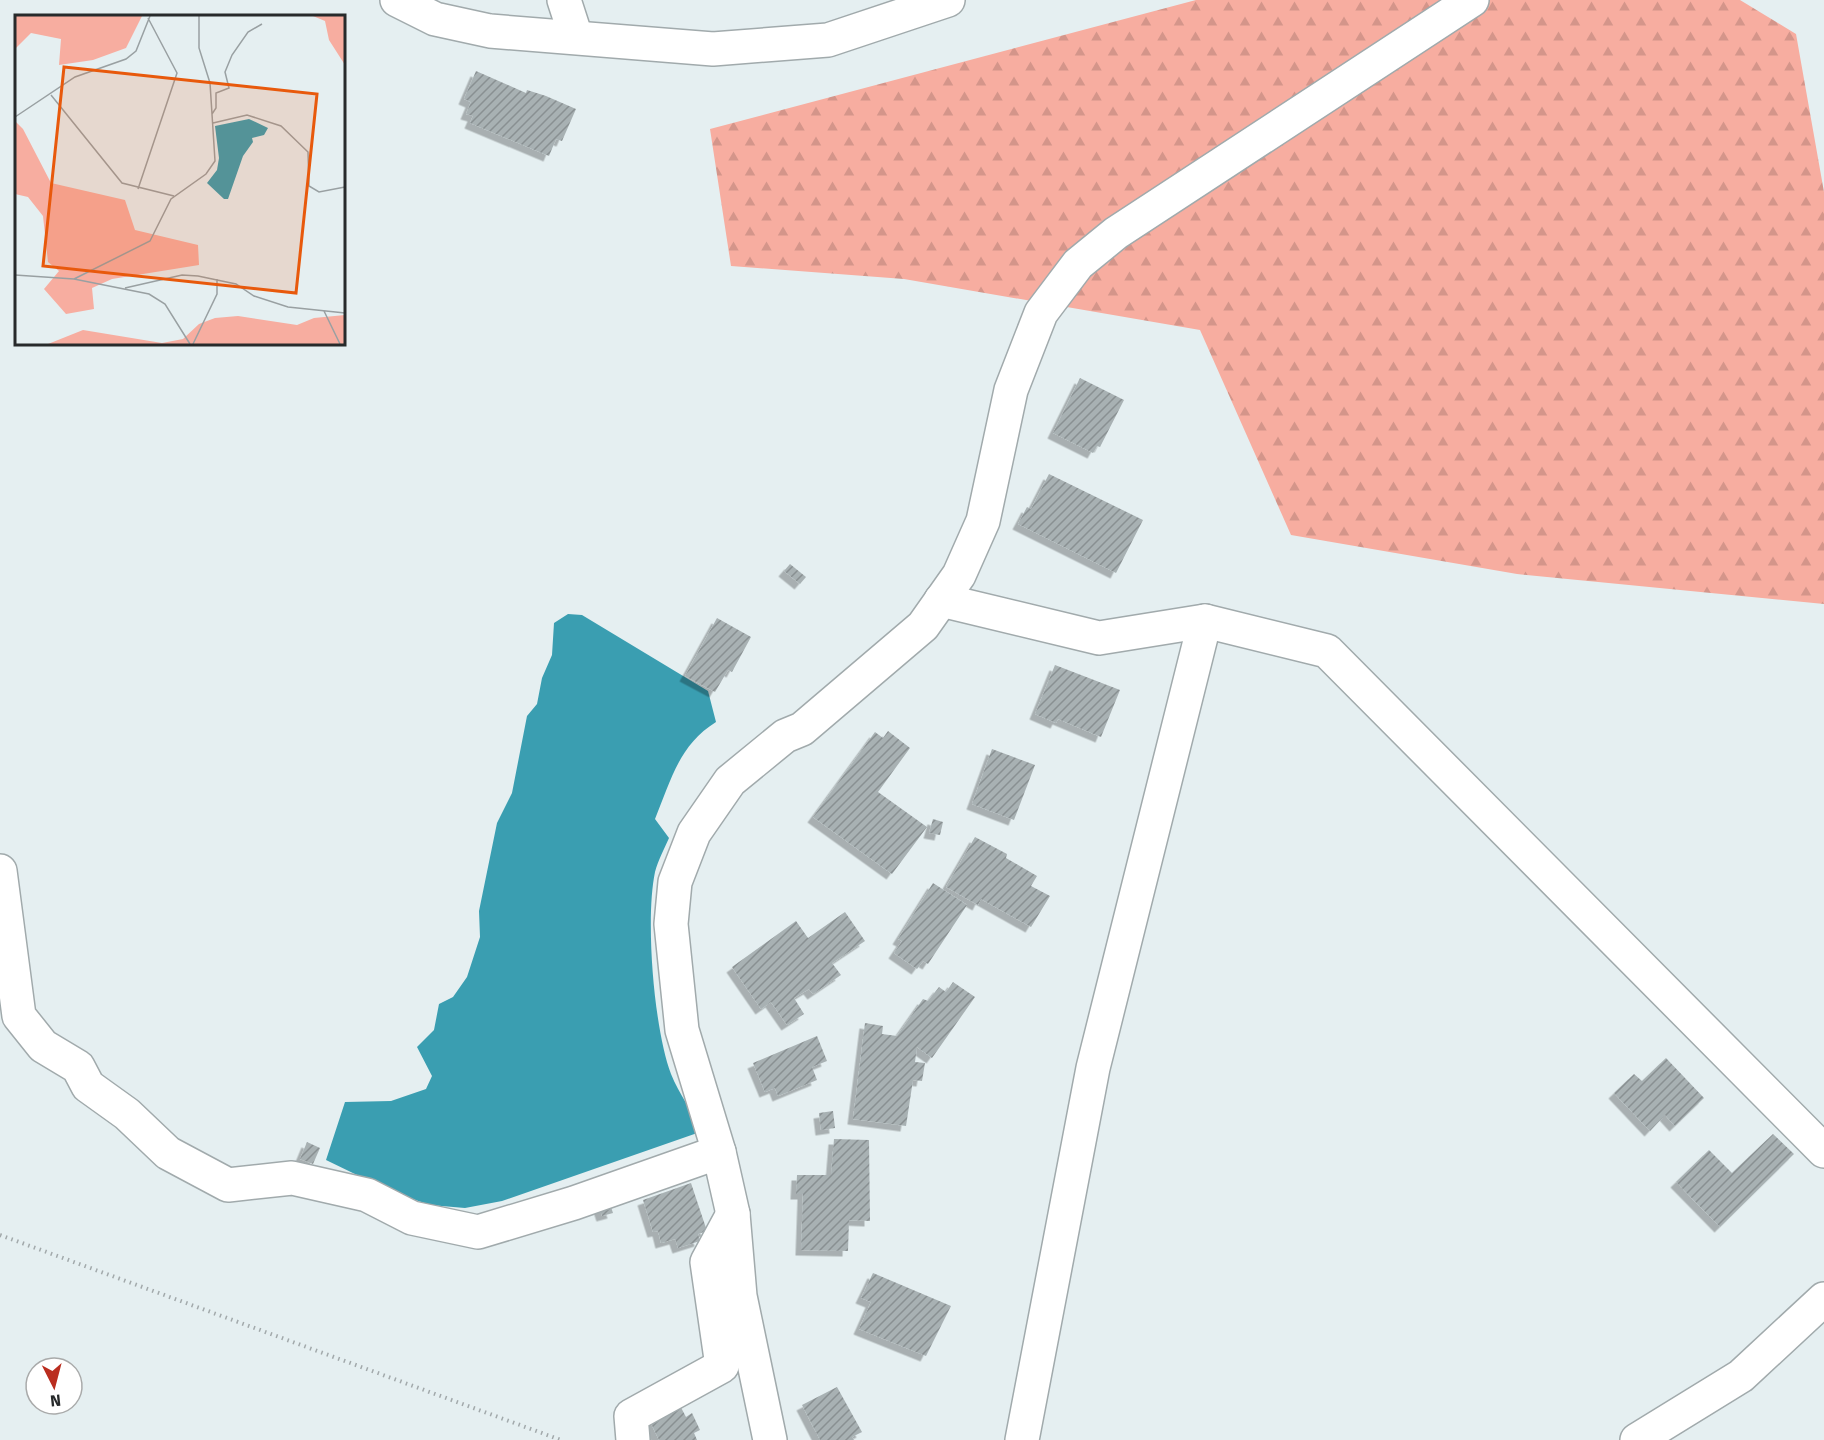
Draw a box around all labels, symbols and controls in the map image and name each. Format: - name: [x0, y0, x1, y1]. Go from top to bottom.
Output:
- inset map: [15, 15, 345, 345]
- north arrow: [24, 1356, 84, 1416]
- text: N: [49, 1390, 62, 1410]

